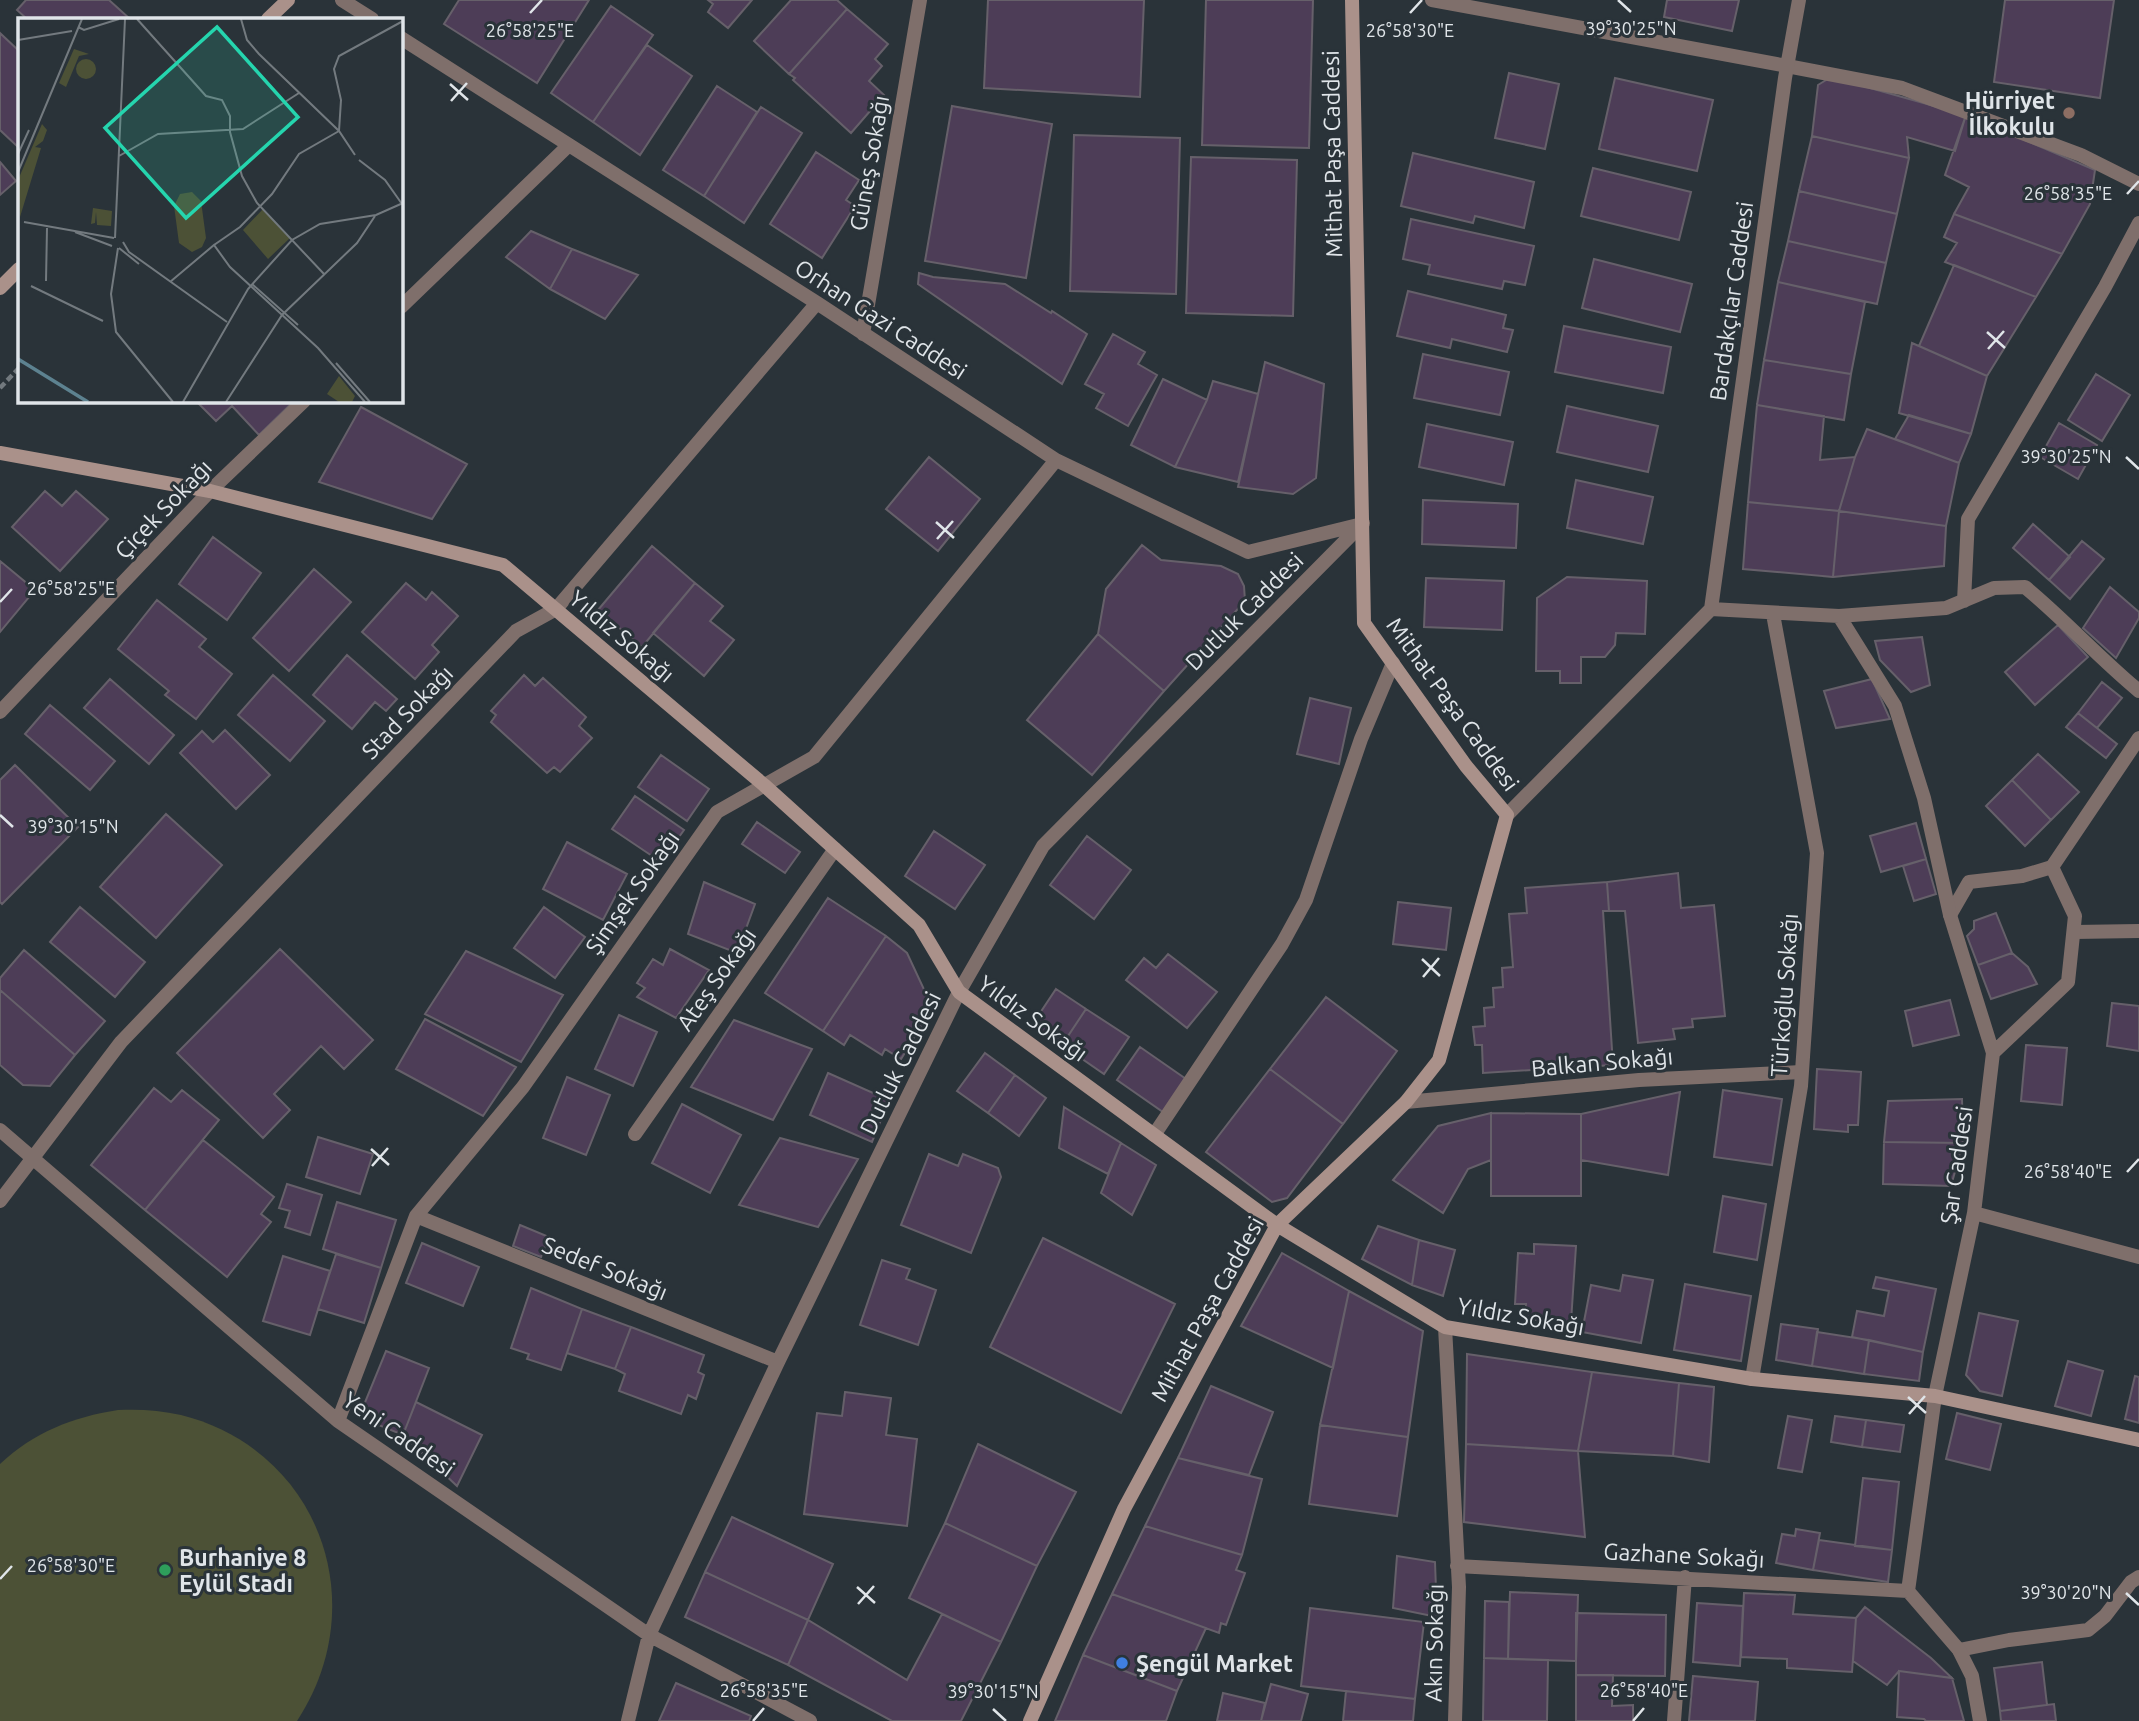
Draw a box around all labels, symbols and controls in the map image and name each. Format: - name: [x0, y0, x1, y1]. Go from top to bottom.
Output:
- inset map: [18, 18, 402, 402]
- text: 39°30'25"N: [1585, 18, 1677, 38]
- text: 26°58'25"E: [486, 20, 574, 40]
- text: 26°58'30"E: [1366, 20, 1454, 40]
- street label: Mithat Paşa Caddesi: [1318, 50, 1346, 258]
- place label: Hürriyet İlkokulu: [1965, 88, 2055, 139]
- street label: Güneş Sokağı: [845, 93, 893, 233]
- marker: Hürriyet İlkokulu: [2061, 105, 2077, 121]
- text: 26°58'35"E: [2024, 183, 2112, 203]
- street label: Bardakçılar Caddesi: [1705, 200, 1757, 402]
- street label: Orhan Gazi Caddesi: [791, 254, 971, 384]
- text: 39°30'25"N: [2020, 446, 2112, 466]
- street label: Çiçek Sokağı: [110, 454, 216, 564]
- street label: Dutluk Caddesi: [1180, 547, 1308, 675]
- text: 26°58'25"E: [27, 578, 115, 598]
- street label: Yıldız Sokağı: [565, 585, 679, 687]
- street label: Mithat Paşa Caddesi: [1382, 613, 1524, 795]
- street label: Stad Sokağı: [357, 660, 457, 764]
- text: 39°30'15"N: [27, 816, 119, 836]
- street label: Şimşek Sokağı: [580, 826, 684, 958]
- street label: Türkoğlu Sokağı: [1766, 912, 1802, 1078]
- street label: Ateş Sokağı: [671, 923, 761, 1035]
- street label: Yıldız Sokağı: [974, 970, 1092, 1066]
- street label: Dutluk Caddesi: [855, 988, 945, 1138]
- street label: Balkan Sokağı: [1530, 1043, 1674, 1081]
- street label: Şar Caddesi: [1935, 1104, 1977, 1226]
- text: 26°58'40"E: [2024, 1161, 2112, 1181]
- street label: Mithat Paşa Caddesi: [1146, 1212, 1268, 1406]
- street label: Sedef Sokağı: [539, 1232, 671, 1304]
- street label: Yıldız Sokağı: [1456, 1293, 1586, 1339]
- street label: Yeni Caddesi: [339, 1386, 459, 1482]
- street label: Gazhane Sokağı: [1603, 1538, 1765, 1572]
- place label: Burhaniye 8 Eylül Stadı: [179, 1545, 306, 1596]
- text: 26°58'30"E: [27, 1555, 115, 1575]
- marker: Burhaniye 8 Eylül Stadı: [157, 1562, 173, 1578]
- text: 39°30'20"N: [2020, 1582, 2112, 1602]
- street label: Akın Sokağı: [1420, 1584, 1448, 1702]
- place label: Şengül Market: [1136, 1651, 1293, 1677]
- marker: Şengül Market: [1114, 1655, 1130, 1671]
- text: 26°58'35"E: [720, 1680, 808, 1700]
- text: 26°58'40"E: [1600, 1680, 1688, 1700]
- text: 39°30'15"N: [947, 1681, 1039, 1701]

